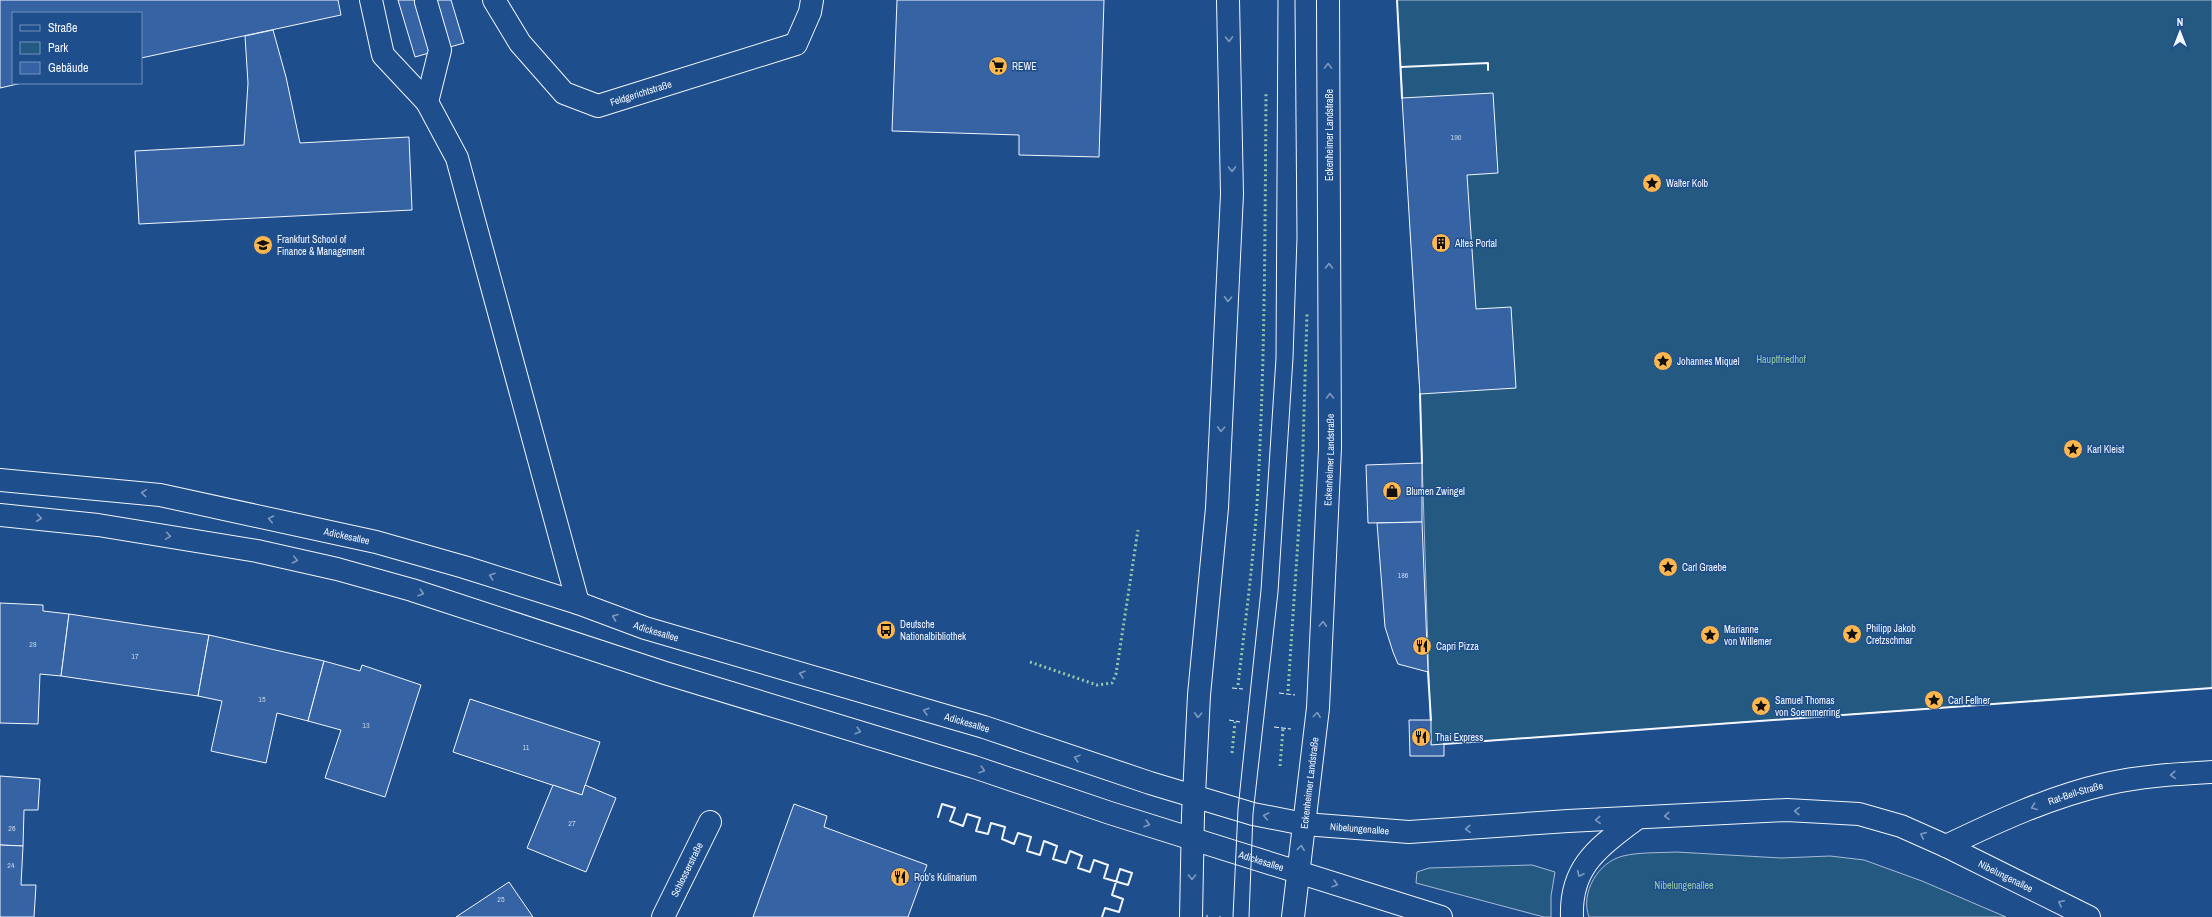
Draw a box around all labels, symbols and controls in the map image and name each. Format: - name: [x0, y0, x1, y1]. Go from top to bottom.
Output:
- legend: [12, 12, 142, 84]
- north arrow: [2160, 12, 2200, 52]
- text: N: [2177, 15, 2183, 29]
- text: Straße: [48, 20, 78, 36]
- one-way arrow: [1225, 36, 1233, 42]
- text: Park: [48, 40, 68, 56]
- supermarket icon: REWE: [987, 55, 1009, 77]
- text: Gebäude: [48, 60, 89, 76]
- place label: REWE: [1012, 60, 1037, 73]
- one-way arrow: [1324, 63, 1332, 69]
- street label: Feldgerichtstraße: [608, 77, 674, 108]
- street label: Eckenheimer Landstraße: [1323, 89, 1336, 181]
- house number: 190: [1451, 132, 1462, 142]
- one-way arrow: [1228, 166, 1236, 172]
- place icon: Walter Kolb: [1641, 172, 1663, 194]
- place label: Walter Kolb: [1666, 177, 1709, 190]
- building icon: Altes Portal: [1430, 232, 1452, 254]
- place label: Frankfurt School of Finance & Management: [277, 233, 365, 258]
- school or university icon: Frankfurt School of Finance & Management: [252, 234, 274, 256]
- place label: Altes Portal: [1454, 237, 1497, 250]
- one-way arrow: [1325, 263, 1333, 269]
- one-way arrow: [1223, 296, 1232, 302]
- place icon: Johannes Miquel: [1652, 350, 1674, 372]
- park label: Hauptfriedhof: [1756, 353, 1807, 366]
- place label: Johannes Miquel: [1677, 355, 1740, 368]
- one-way arrow: [1326, 393, 1334, 399]
- street label: Eckenheimer Landstraße: [1321, 413, 1337, 506]
- one-way arrow: [1217, 426, 1226, 432]
- place icon: Karl Kleist: [2062, 438, 2084, 460]
- place label: Karl Kleist: [2087, 443, 2125, 456]
- shop icon: Blumen Zwingel: [1381, 480, 1403, 502]
- place label: Blumen Zwingel: [1406, 485, 1465, 498]
- one-way arrow: [141, 489, 147, 498]
- one-way arrow: [36, 514, 42, 523]
- one-way arrow: [268, 515, 274, 523]
- street label: Adickesallee: [322, 524, 371, 547]
- one-way arrow: [164, 531, 171, 540]
- one-way arrow: [292, 555, 299, 563]
- place icon: Carl Graebe: [1657, 556, 1679, 578]
- place label: Carl Graebe: [1682, 561, 1727, 574]
- house number: 186: [1398, 570, 1409, 580]
- one-way arrow: [489, 572, 496, 581]
- one-way arrow: [417, 588, 424, 597]
- one-way arrow: [612, 614, 619, 622]
- street label: Adickesallee: [631, 618, 681, 644]
- place label: Deutsche Nationalbibliothek: [900, 618, 967, 643]
- bus stop icon: Deutsche Nationalbibliothek: [875, 619, 897, 641]
- one-way arrow: [1319, 620, 1327, 626]
- place label: Philipp Jakob Cretzschmar: [1866, 622, 1916, 647]
- place label: Marianne von Willemer: [1724, 623, 1772, 648]
- place icon: Philipp Jakob Cretzschmar: [1841, 623, 1863, 645]
- place icon: Marianne von Willemer: [1699, 624, 1721, 646]
- restaurant icon: Capri Pizza: [1411, 635, 1433, 657]
- house number: 28: [29, 639, 37, 649]
- place label: Capri Pizza: [1436, 640, 1479, 653]
- house number: 17: [131, 651, 139, 661]
- one-way arrow: [798, 670, 805, 679]
- place icon: Carl Fellner: [1923, 689, 1945, 711]
- house number: 15: [258, 694, 266, 704]
- place label: Samuel Thomas von Soemmerring: [1775, 694, 1841, 719]
- place label: Carl Fellner: [1948, 694, 1990, 707]
- place icon: Samuel Thomas von Soemmerring: [1750, 695, 1772, 717]
- one-way arrow: [923, 707, 930, 716]
- street label: Adickesallee: [942, 709, 992, 735]
- one-way arrow: [1193, 712, 1202, 718]
- one-way arrow: [1312, 712, 1321, 719]
- house number: 13: [362, 720, 370, 730]
- one-way arrow: [855, 726, 862, 735]
- restaurant icon: Thai Express: [1410, 726, 1432, 748]
- place label: Thai Express: [1435, 731, 1483, 744]
- street label: Eckenheimer Landstraße: [1297, 736, 1321, 829]
- house number: 11: [523, 742, 530, 752]
- one-way arrow: [1074, 755, 1081, 763]
- one-way arrow: [979, 765, 986, 773]
- one-way arrow: [2170, 770, 2176, 779]
- street label: Rat-Beil-Straße: [2046, 778, 2105, 808]
- one-way arrow: [2030, 803, 2037, 811]
- one-way arrow: [1794, 807, 1800, 815]
- one-way arrow: [1263, 812, 1269, 821]
- one-way arrow: [1664, 812, 1670, 821]
- one-way arrow: [1595, 815, 1601, 824]
- house number: 27: [568, 818, 576, 828]
- one-way arrow: [1144, 819, 1151, 828]
- street label: Nibelungenallee: [1330, 820, 1390, 837]
- house number: 26: [8, 823, 16, 833]
- one-way arrow: [1465, 824, 1471, 833]
- one-way arrow: [1919, 832, 1927, 840]
- street label: Schlosserstraße: [668, 840, 706, 899]
- one-way arrow: [1296, 845, 1305, 851]
- street label: Adickesallee: [1236, 847, 1286, 874]
- street label: Nibelungenallee: [1976, 857, 2036, 895]
- house number: 24: [7, 860, 15, 870]
- restaurant icon: Rob’s Kulinarium: [889, 866, 911, 888]
- one-way arrow: [1577, 869, 1584, 877]
- place label: Rob’s Kulinarium: [914, 871, 977, 884]
- one-way arrow: [1188, 874, 1196, 880]
- one-way arrow: [1332, 879, 1339, 888]
- park label: Nibelungenallee: [1654, 879, 1714, 892]
- house number: 25: [497, 894, 505, 904]
- one-way arrow: [2058, 900, 2065, 908]

